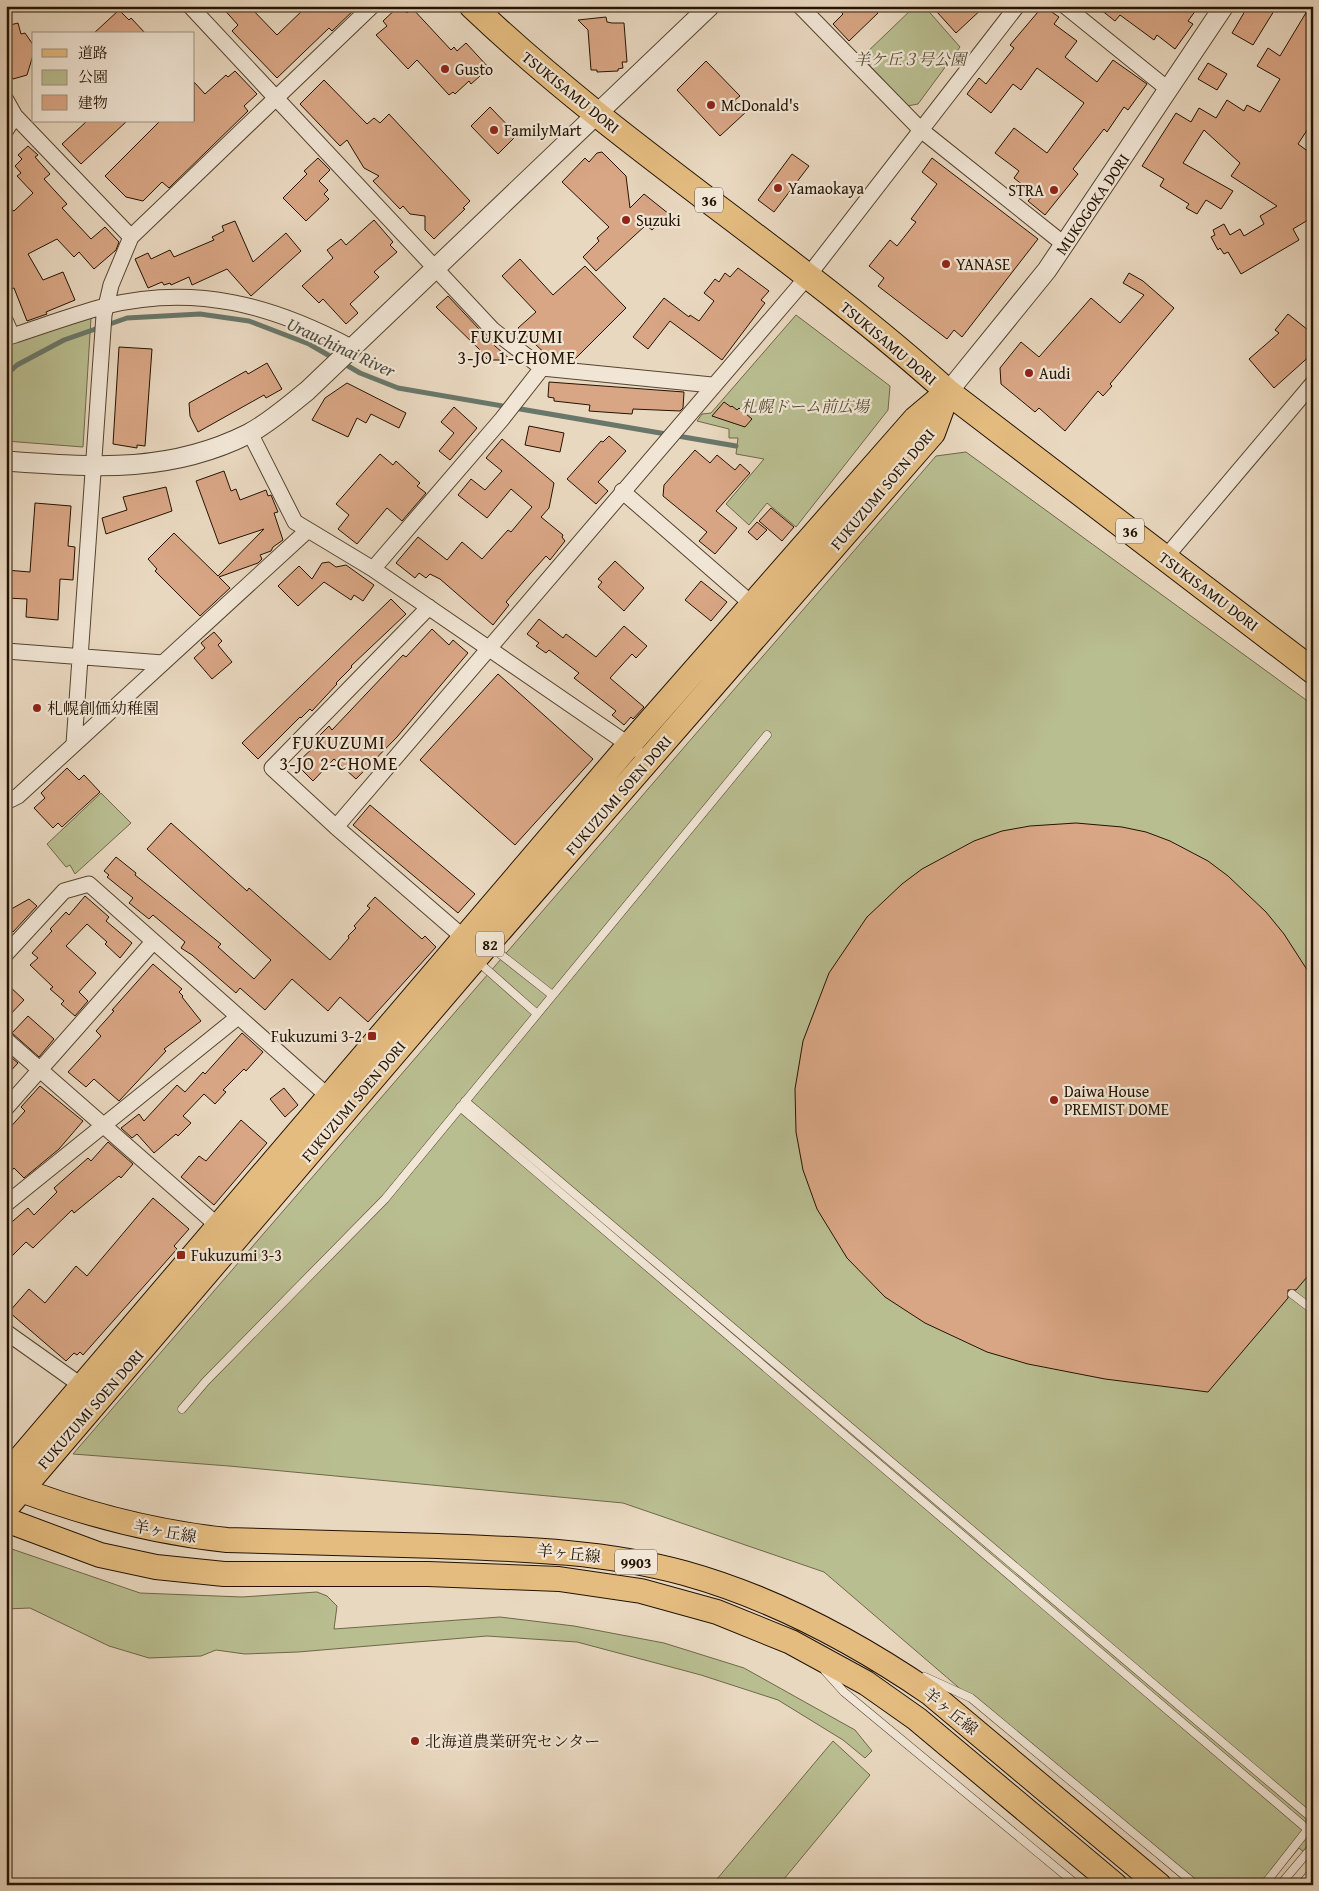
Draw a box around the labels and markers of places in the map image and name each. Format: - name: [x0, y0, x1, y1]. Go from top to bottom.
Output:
- place label: Gusto: [455, 57, 493, 81]
- marker: Gusto: [439, 63, 451, 75]
- place label: McDonald's: [721, 93, 799, 117]
- marker: McDonald's: [705, 99, 717, 111]
- place label: FamilyMart: [504, 118, 582, 142]
- marker: FamilyMart: [488, 124, 500, 136]
- place label: Yamaokaya: [788, 176, 864, 200]
- place label: STRA: [1008, 178, 1044, 202]
- marker: Yamaokaya: [772, 182, 784, 194]
- marker: STRA: [1048, 184, 1060, 196]
- place label: Suzuki: [636, 208, 681, 232]
- marker: Suzuki: [620, 214, 632, 226]
- place label: YANASE: [956, 252, 1010, 276]
- marker: YANASE: [940, 258, 952, 270]
- place label: Audi: [1039, 361, 1071, 385]
- marker: Audi: [1023, 367, 1035, 379]
- place label: 札幌創価幼稚園: [47, 696, 159, 720]
- marker: 札幌創価幼稚園: [31, 702, 43, 714]
- place label: Fukuzumi 3-2: [271, 1024, 362, 1048]
- marker: Fukuzumi 3-2: [366, 1030, 378, 1042]
- place label: Daiwa House PREMIST DOME: [1064, 1079, 1169, 1121]
- marker: Daiwa House PREMIST DOME: [1048, 1094, 1060, 1106]
- place label: Fukuzumi 3-3: [191, 1243, 282, 1267]
- marker: Fukuzumi 3-3: [175, 1249, 187, 1261]
- place label: 北海道農業研究センター: [425, 1729, 600, 1753]
- marker: 北海道農業研究センター: [409, 1735, 421, 1747]

